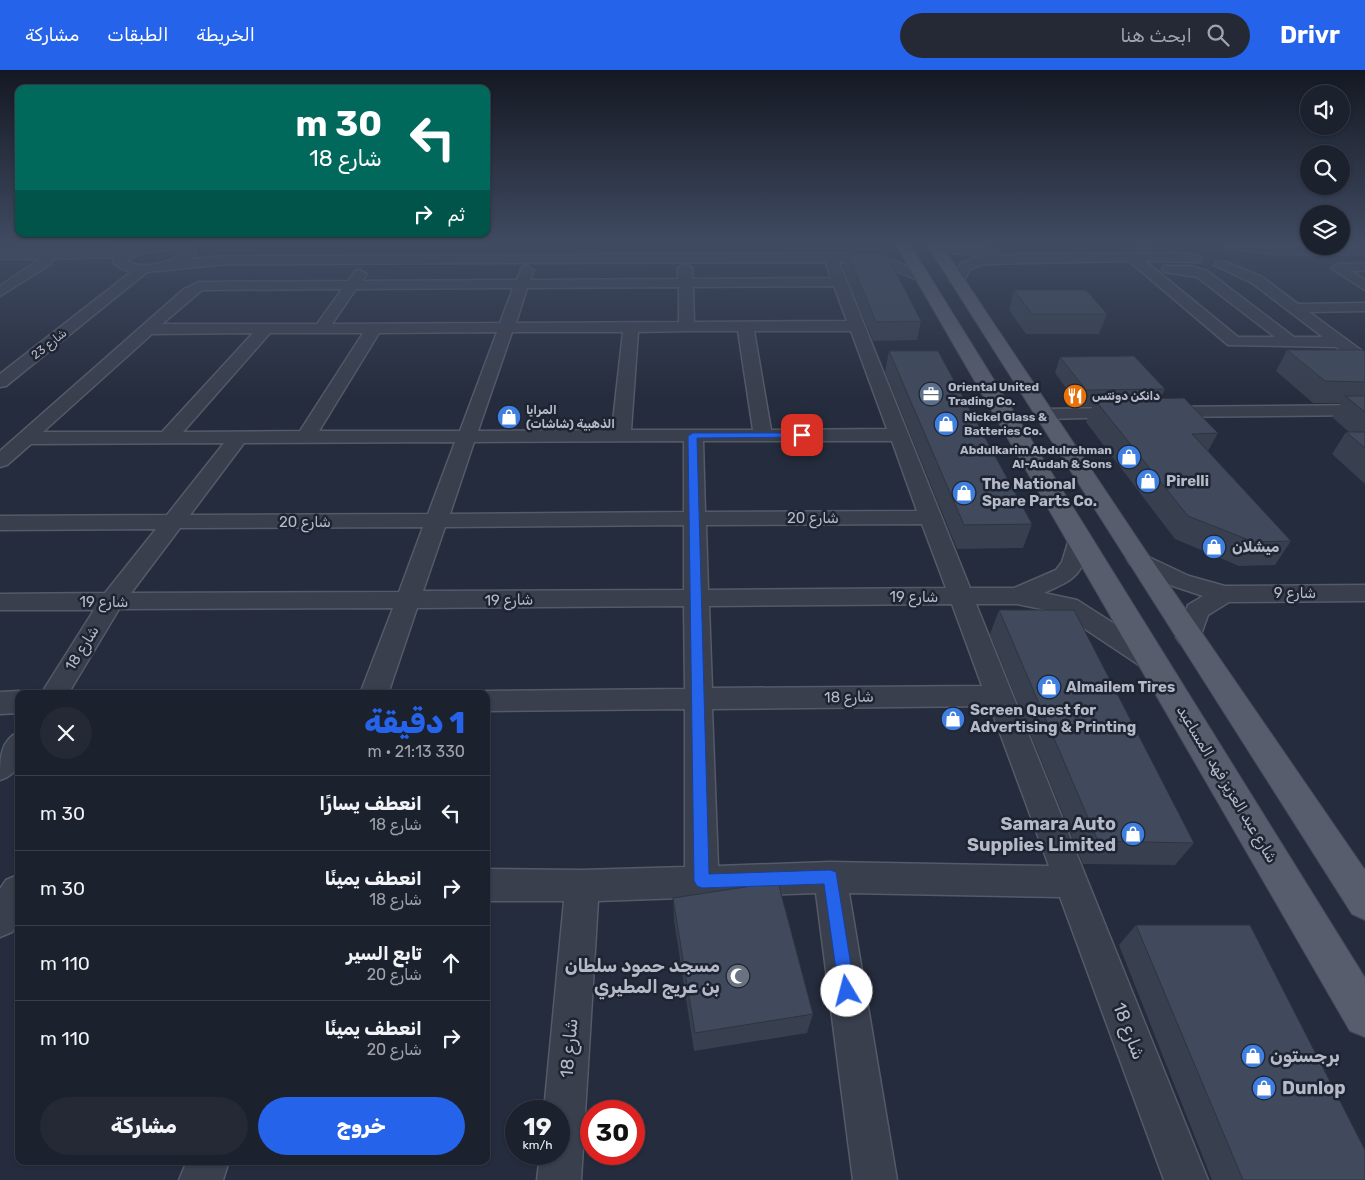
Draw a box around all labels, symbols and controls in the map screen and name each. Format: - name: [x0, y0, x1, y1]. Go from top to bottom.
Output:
- search box: [900, 13, 1250, 58]
- icon: search: [1204, 21, 1232, 49]
- text: Drivr: [1280, 21, 1340, 49]
- text: مشاركة: [25, 24, 79, 46]
- text: الطبقات: [107, 24, 168, 46]
- text: الخريطة: [196, 24, 255, 46]
- text: ابحث هنا: [1120, 24, 1192, 47]
- map controls: [1300, 85, 1350, 255]
- button: sound: [1300, 85, 1350, 135]
- text: 30 m: [296, 103, 382, 145]
- icon: left: [400, 105, 465, 170]
- text: شارع 18: [309, 145, 382, 172]
- button: search: [1300, 145, 1350, 195]
- icon: right: [409, 200, 437, 228]
- text: ثم: [447, 203, 465, 226]
- button: layers: [1300, 205, 1350, 255]
- street label: شارع 23: [28, 326, 71, 364]
- place label: Oriental United Trading Co.: [948, 380, 1039, 408]
- office icon: Oriental United Trading Co.: [918, 381, 944, 407]
- restaurant icon: دانكن دونتس: [1062, 383, 1088, 409]
- place label: دانكن دونتس: [1092, 389, 1160, 403]
- place label: المرايا الذهبية (شاشات): [526, 403, 615, 431]
- shop icon: المرايا الذهبية (شاشات): [496, 404, 522, 430]
- place label: Nickel Glass & Batteries Co.: [964, 410, 1047, 438]
- shop icon: Nickel Glass & Batteries Co.: [933, 411, 959, 437]
- pin: [781, 414, 823, 456]
- icon: arrive: [788, 421, 816, 449]
- place label: Abdulkarim Abdulrehman Al-Audah & Sons: [960, 443, 1112, 471]
- shop icon: Abdulkarim Abdulrehman Al-Audah & Sons: [1116, 444, 1142, 470]
- shop icon: Pirelli: [1135, 468, 1161, 494]
- place label: Pirelli: [1166, 472, 1209, 490]
- place label: The National Spare Parts Co.: [982, 475, 1097, 510]
- shop icon: The National Spare Parts Co.: [951, 480, 977, 506]
- street label: شارع 20: [787, 509, 839, 529]
- street label: شارع 20: [279, 513, 331, 533]
- shop icon: ميشلان: [1201, 534, 1227, 560]
- place label: ميشلان: [1232, 538, 1280, 556]
- street label: شارع 9: [1274, 584, 1316, 604]
- street label: شارع 19: [890, 588, 938, 608]
- street label: شارع 19: [484, 591, 534, 611]
- street label: شارع 19: [80, 593, 128, 613]
- street label: شارع 18: [61, 622, 104, 675]
- shop icon: Almailem Tires: [1036, 674, 1062, 700]
- place label: Almailem Tires: [1066, 678, 1175, 696]
- street label: شارع 18: [824, 688, 874, 708]
- place label: Screen Quest for Advertising & Printing: [970, 701, 1136, 736]
- street label: شارع عبد العزيز فهد المساعيد: [1171, 702, 1281, 867]
- text: 1 دقيقة: [364, 705, 465, 741]
- shop icon: Screen Quest for Advertising & Printing: [940, 706, 966, 732]
- button: close: [40, 707, 92, 759]
- text: 330 m · 21:13: [368, 742, 465, 761]
- text: انعطف يسارًا: [319, 792, 422, 815]
- icon: left: [437, 799, 465, 827]
- text: 30 m: [40, 802, 85, 825]
- place label: Samara Auto Supplies Limited: [967, 813, 1116, 856]
- text: شارع 18: [369, 815, 422, 834]
- shop icon: Samara Auto Supplies Limited: [1120, 821, 1146, 847]
- text: انعطف يمينًا: [325, 867, 422, 890]
- icon: right: [437, 874, 465, 902]
- text: 30 m: [40, 877, 85, 900]
- text: شارع 18: [369, 890, 422, 909]
- text: تابع السير: [346, 942, 422, 965]
- icon: ahead: [437, 949, 465, 977]
- text: 110 m: [40, 952, 90, 975]
- place label: مسجد حمود سلطان بن عريج المطيري: [565, 955, 720, 1000]
- mosque icon: مسجد حمود سلطان بن عريج المطيري: [725, 963, 751, 989]
- position arrow: [820, 964, 872, 1016]
- text: شارع 20: [367, 965, 422, 984]
- street label: شارع 18: [1107, 999, 1150, 1063]
- text: انعطف يمينًا: [325, 1017, 422, 1040]
- street label: شارع 18: [555, 1017, 584, 1079]
- icon: right: [437, 1024, 465, 1052]
- text: 110 m: [40, 1027, 90, 1050]
- text: شارع 20: [367, 1040, 422, 1059]
- shop icon: برجستون: [1240, 1043, 1266, 1069]
- place label: برجستون: [1270, 1045, 1340, 1067]
- shop icon: Dunlop: [1251, 1075, 1277, 1101]
- place label: Dunlop: [1282, 1077, 1346, 1099]
- button: مشاركة: [40, 1097, 248, 1155]
- button: خروج: [258, 1097, 465, 1155]
- speed limit sign: 30: [580, 1100, 645, 1165]
- text: 19: [523, 1112, 552, 1141]
- text: km/h: [523, 1138, 552, 1152]

